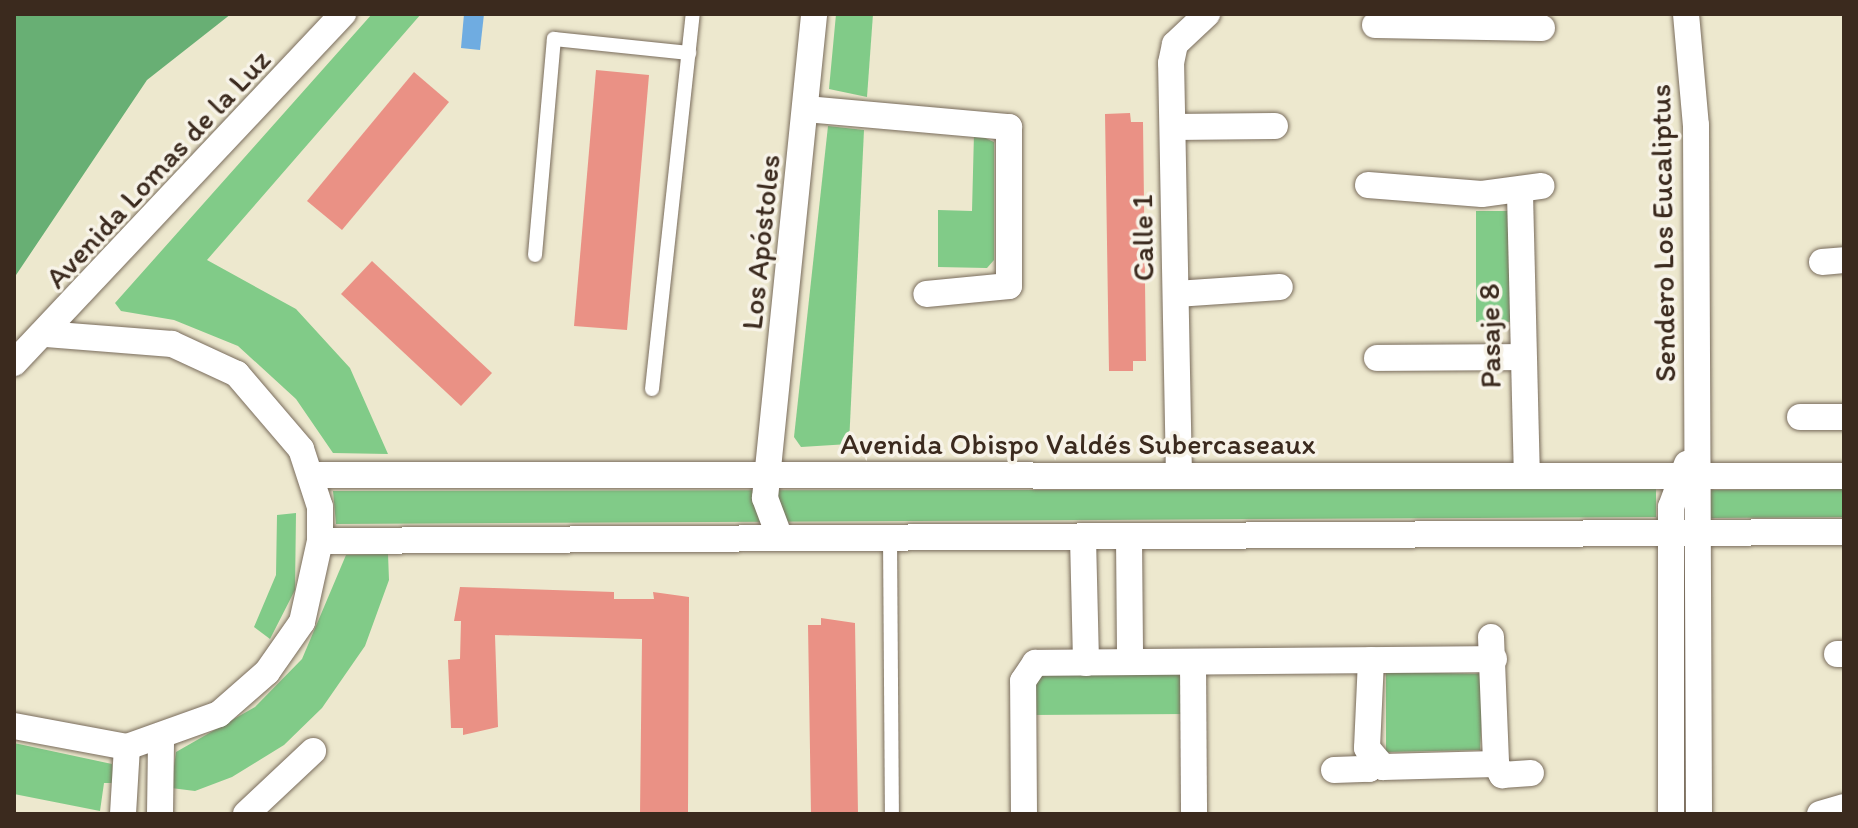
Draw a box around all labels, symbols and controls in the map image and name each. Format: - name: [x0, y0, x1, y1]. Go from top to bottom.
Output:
- street label: Avenida Lomas de la Luz: [38, 42, 278, 296]
- street label: Sendero Los Eucaliptus: [1642, 84, 1684, 382]
- street label: Los Apóstoles: [734, 152, 788, 332]
- street label: Calle 1: [1124, 194, 1162, 282]
- street label: Pasaje 8: [1471, 283, 1509, 389]
- street label: Avenida Obispo Valdés Subercaseaux: [841, 426, 1315, 462]

